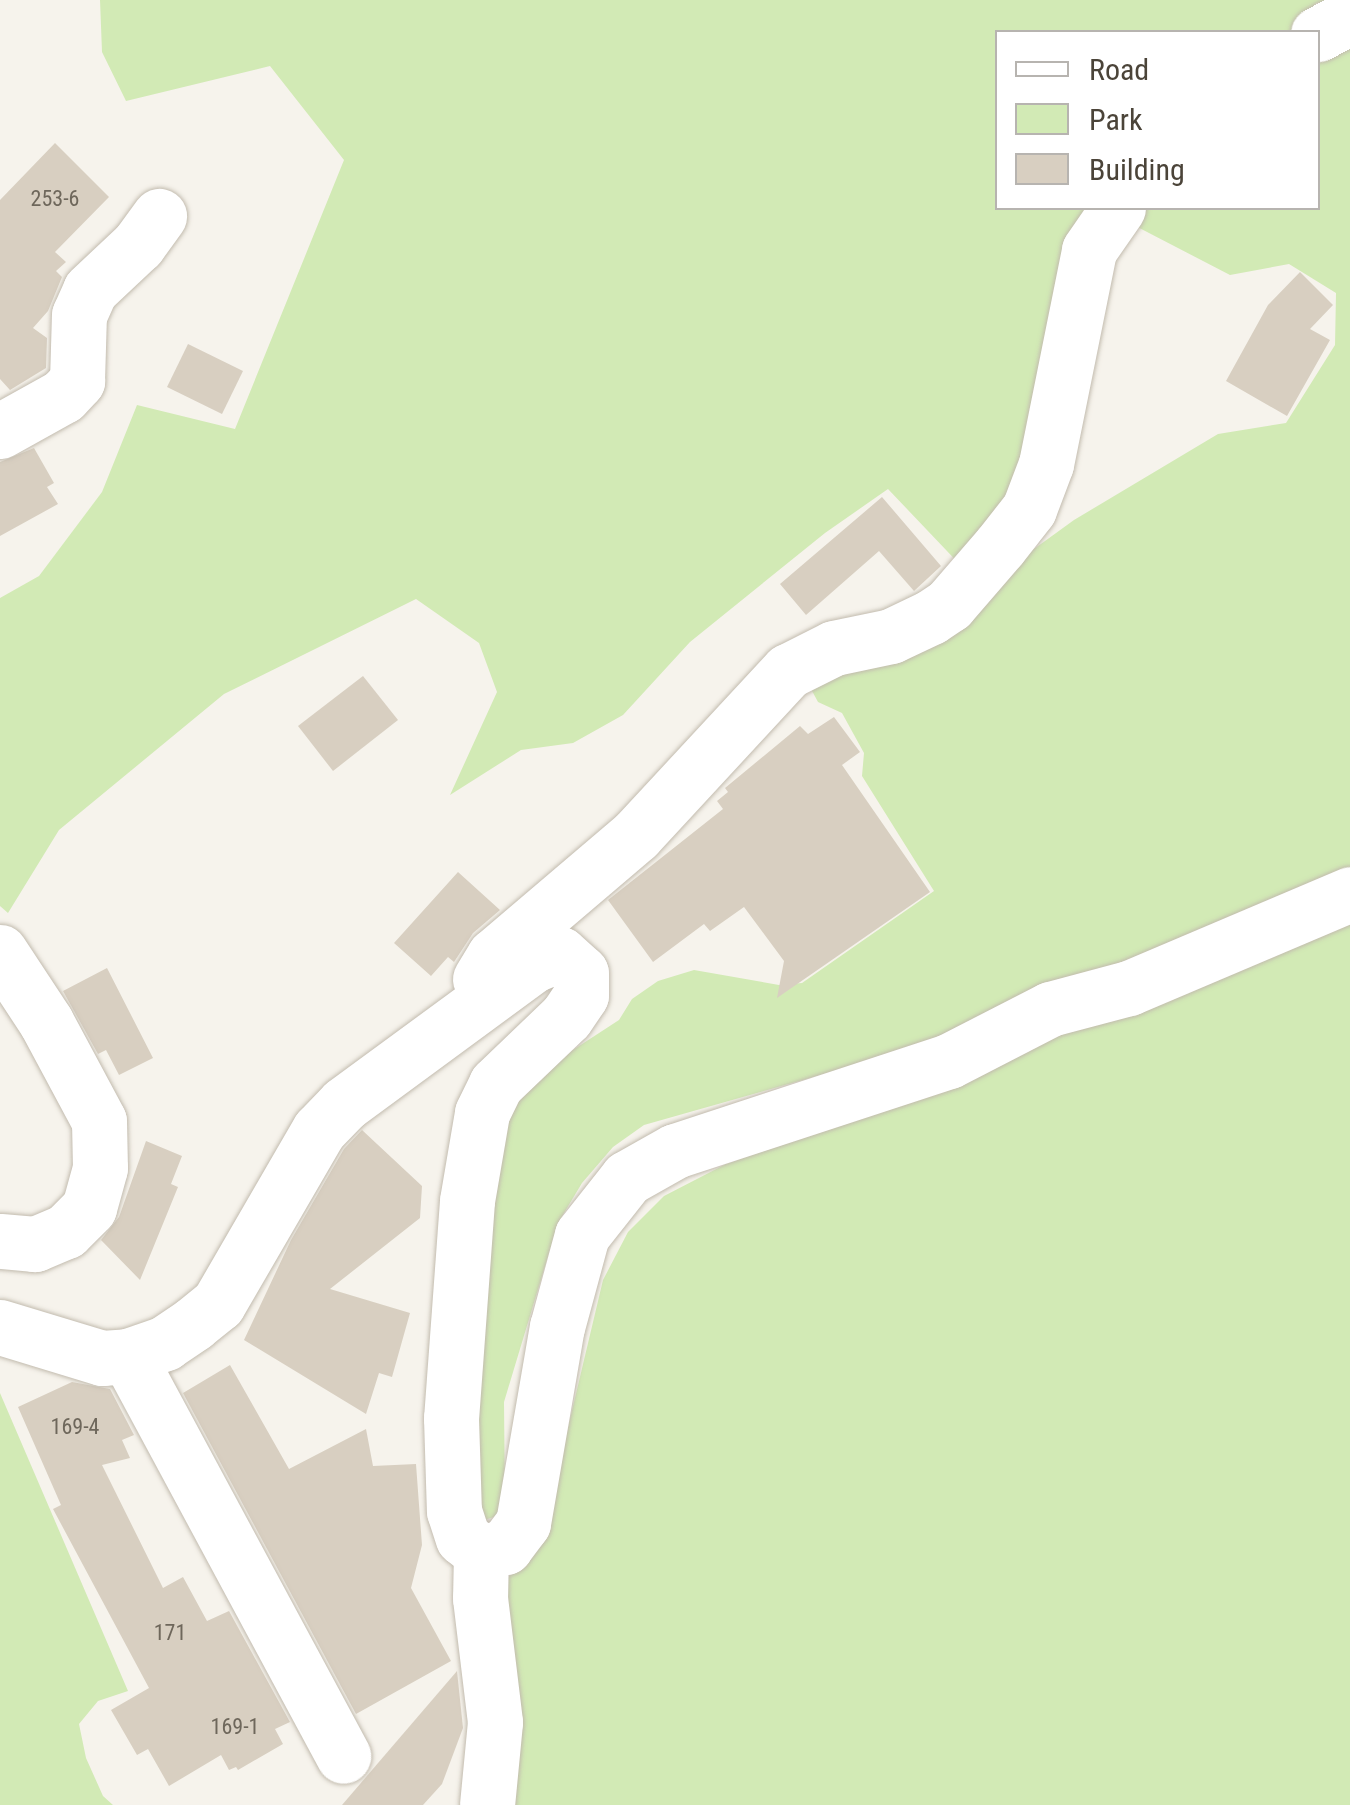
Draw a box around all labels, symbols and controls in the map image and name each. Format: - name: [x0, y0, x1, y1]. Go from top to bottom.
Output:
- legend: [995, 30, 1320, 210]
- text: Road: [1089, 52, 1149, 87]
- text: Park: [1089, 102, 1143, 137]
- text: Building: [1089, 152, 1185, 187]
- house number: 253-6: [31, 186, 79, 212]
- house number: 169-4: [51, 1414, 99, 1440]
- house number: 171: [154, 1620, 186, 1646]
- house number: 169-1: [211, 1714, 259, 1740]

